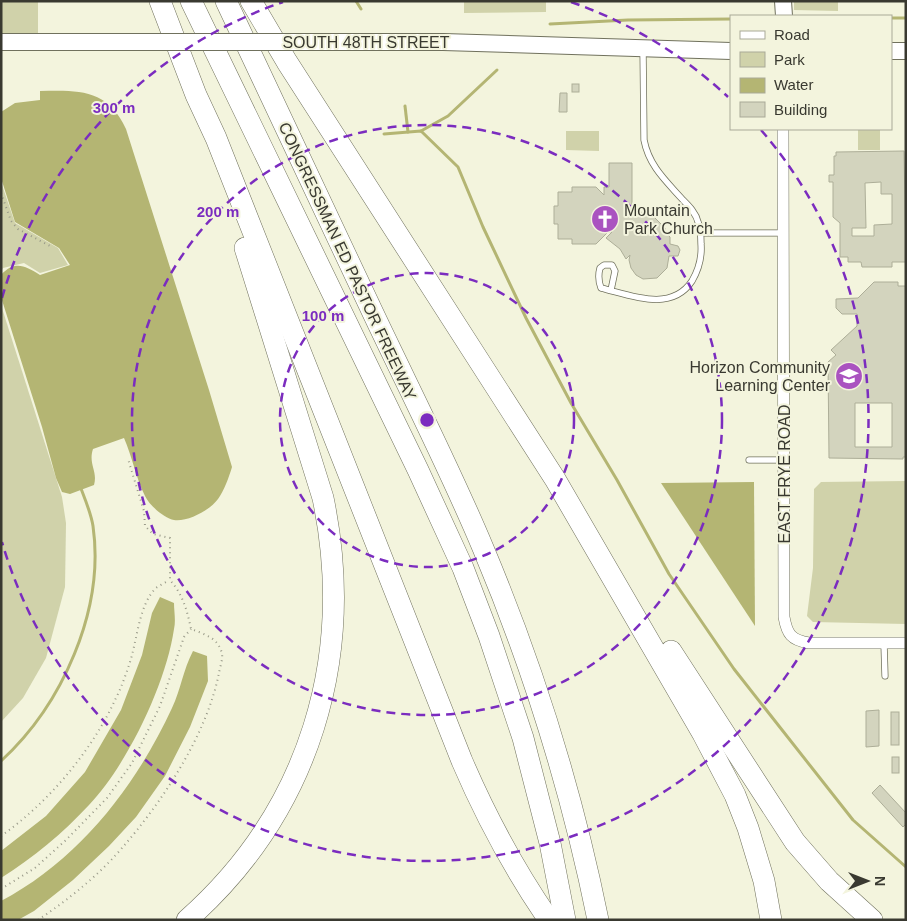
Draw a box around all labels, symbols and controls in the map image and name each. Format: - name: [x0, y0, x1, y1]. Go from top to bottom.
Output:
- legend: [730, 15, 892, 130]
- text: Road: [774, 26, 810, 43]
- street label: SOUTH 48TH STREET: [282, 34, 450, 51]
- text: Park: [774, 51, 805, 68]
- text: Water: [774, 76, 813, 93]
- text: 300 m: [93, 99, 135, 116]
- text: Building: [774, 101, 827, 118]
- street label: CONGRESSMAN ED PASTOR FREEWAY: [276, 120, 420, 403]
- place label: Mountain Park Church: [624, 202, 713, 237]
- text: 200 m: [197, 203, 239, 220]
- church icon: Mountain Park Church: [590, 204, 620, 234]
- text: 100 m: [302, 307, 344, 324]
- place label: Horizon Community Learning Center: [690, 359, 831, 394]
- school or university icon: Horizon Community Learning Center: [834, 361, 864, 391]
- street label: EAST FRYE ROAD: [776, 405, 793, 544]
- centre of rings: [418, 411, 436, 429]
- north arrow: [842, 856, 892, 906]
- text: N: [872, 876, 888, 886]

